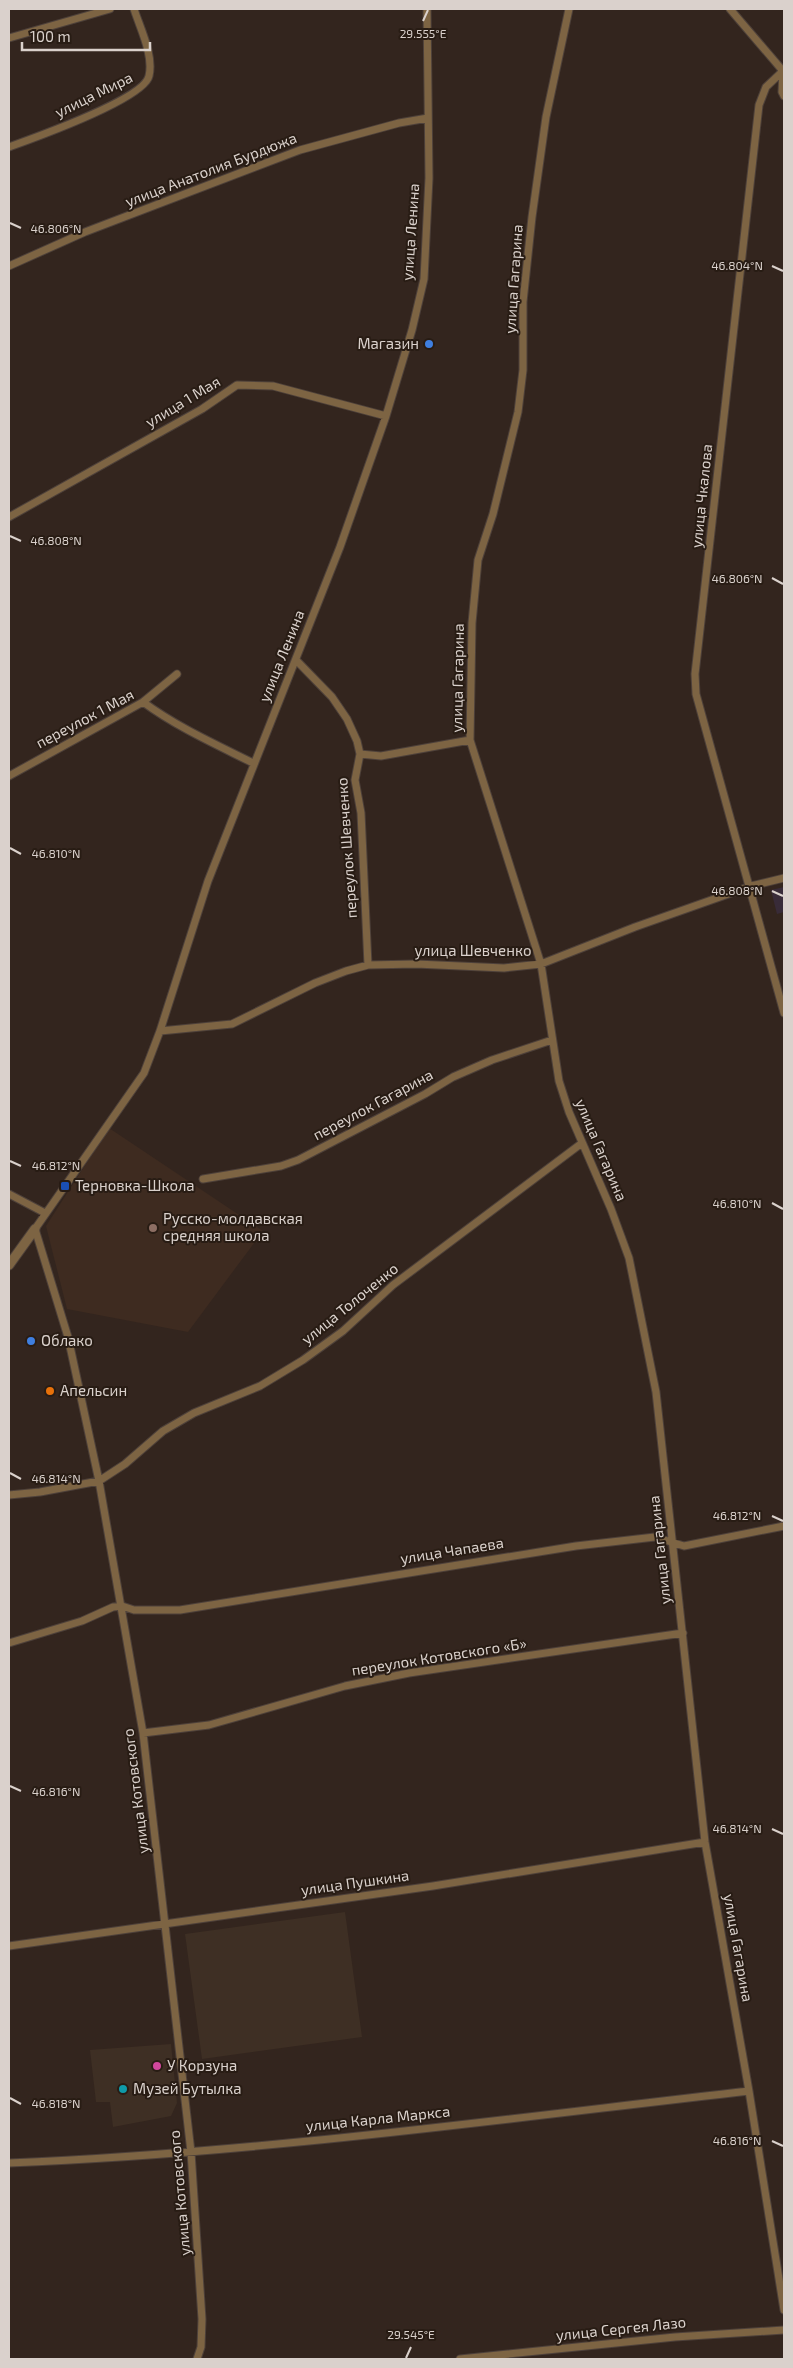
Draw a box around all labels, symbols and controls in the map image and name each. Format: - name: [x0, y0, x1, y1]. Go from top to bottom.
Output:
- scale bar: [22, 20, 150, 52]
- text: 29.555°E: [400, 26, 447, 40]
- text: 100 m: [30, 27, 71, 45]
- street label: улица Мира: [52, 68, 136, 122]
- street label: улица Анатолия Бурдюжа: [122, 128, 299, 211]
- street label: улица Ленина: [398, 183, 423, 281]
- text: 46.806°N: [30, 221, 82, 235]
- street label: улица Гагарина: [500, 224, 527, 334]
- text: 46.804°N: [711, 258, 763, 272]
- place label: Магазин: [357, 334, 419, 352]
- marker: Магазин: [423, 338, 435, 350]
- street label: улица 1 Мая: [142, 372, 224, 431]
- street label: улица Чкалова: [687, 443, 716, 549]
- text: 46.808°N: [30, 533, 82, 547]
- text: 46.806°N: [711, 571, 763, 585]
- street label: улица Ленина: [254, 607, 309, 705]
- street label: улица Гагарина: [447, 623, 468, 733]
- street label: переулок 1 Мая: [33, 685, 137, 752]
- street label: переулок Шевченко: [332, 777, 361, 919]
- text: 46.810°N: [31, 846, 81, 860]
- text: 46.808°N: [711, 883, 763, 897]
- street label: улица Шевченко: [415, 941, 531, 960]
- street label: переулок Гагарина: [309, 1065, 436, 1144]
- street label: улица Гагарина: [571, 1096, 632, 1204]
- text: 46.812°N: [32, 1158, 80, 1172]
- place label: Терновка-Школа: [75, 1176, 195, 1194]
- marker: Терновка-Школа: [59, 1180, 71, 1192]
- text: 46.810°N: [712, 1196, 762, 1210]
- place label: Русско-молдавская средняя школа: [163, 1209, 303, 1244]
- marker: Русско-молдавская средняя школа: [147, 1222, 159, 1234]
- street label: улица Толоченко: [297, 1259, 402, 1348]
- place label: Облако: [41, 1331, 93, 1349]
- marker: Облако: [25, 1335, 37, 1347]
- place label: Апельсин: [60, 1381, 127, 1399]
- marker: Апельсин: [44, 1385, 56, 1397]
- text: 46.814°N: [31, 1471, 81, 1485]
- street label: улица Гагарина: [644, 1495, 675, 1605]
- text: 46.812°N: [713, 1508, 761, 1522]
- street label: улица Чапаева: [399, 1533, 505, 1568]
- street label: переулок Котовского «Б»: [350, 1633, 528, 1680]
- street label: улица Котовского: [118, 1727, 153, 1855]
- text: 46.816°N: [32, 1784, 80, 1798]
- text: 46.814°N: [712, 1821, 762, 1835]
- street label: улица Пушкина: [300, 1865, 410, 1900]
- street label: улица Гагарина: [720, 1892, 757, 2003]
- place label: У Корзуна: [167, 2056, 237, 2075]
- marker: У Корзуна: [151, 2060, 163, 2072]
- place label: Музей Бутылка: [133, 2079, 242, 2098]
- marker: Музей Бутылка: [117, 2083, 129, 2095]
- text: 46.818°N: [31, 2096, 81, 2110]
- street label: улица Карла Маркса: [305, 2101, 451, 2136]
- street label: улица Котовского: [165, 2129, 194, 2257]
- text: 46.816°N: [713, 2133, 761, 2147]
- street label: улица Сергея Лазо: [555, 2312, 687, 2345]
- text: 29.545°E: [387, 2327, 435, 2341]

